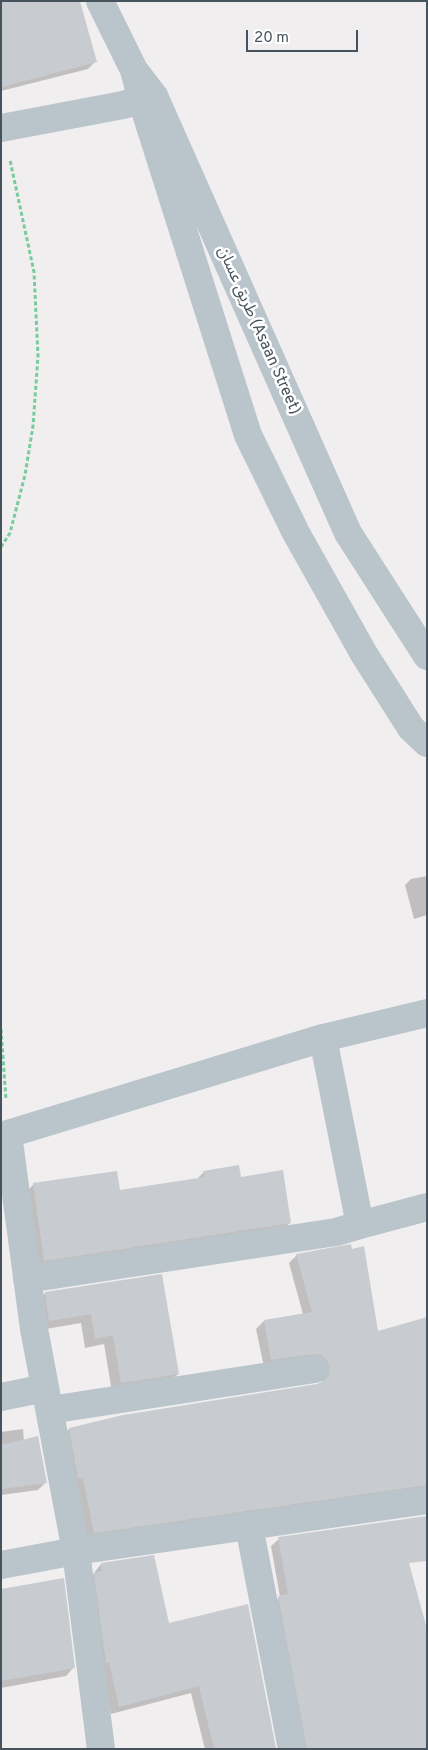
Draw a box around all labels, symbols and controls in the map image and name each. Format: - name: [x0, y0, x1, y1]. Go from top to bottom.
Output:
- scale bar: [248, 20, 360, 52]
- text: 20 m: [254, 29, 289, 48]
- street label: طريق عسان (Asaan Street): [212, 244, 304, 418]

